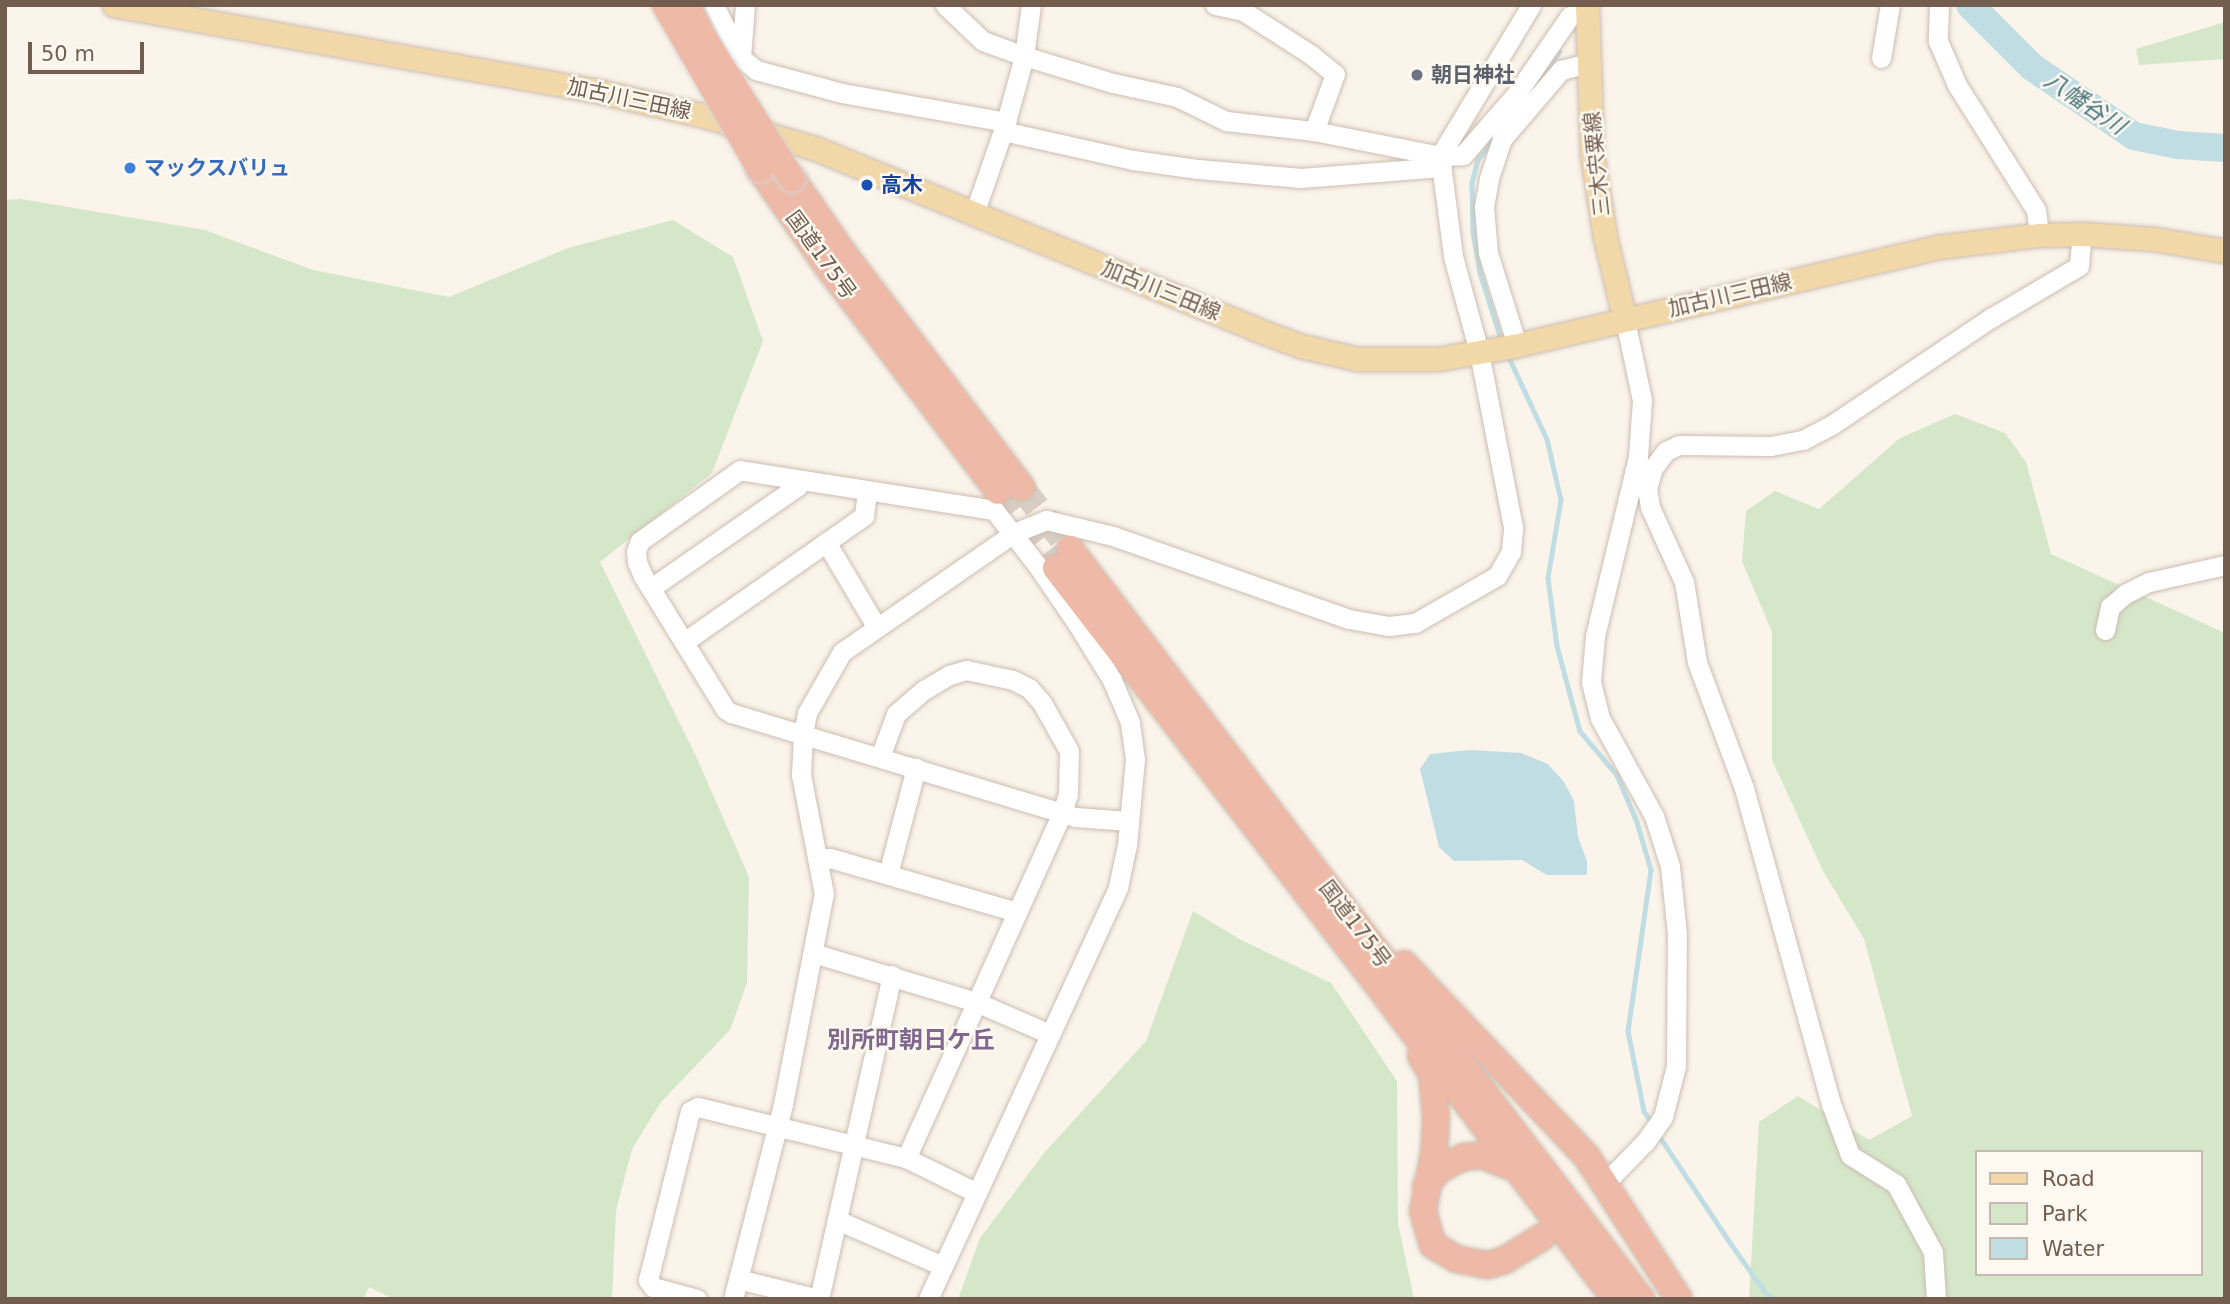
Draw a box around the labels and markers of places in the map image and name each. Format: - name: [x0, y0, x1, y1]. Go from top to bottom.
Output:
- place label: 朝日神社: [1431, 62, 1515, 88]
- marker: 朝日神社: [1409, 67, 1425, 83]
- place label: マックスバリュ: [144, 155, 291, 181]
- marker: マックスバリュ: [122, 160, 138, 176]
- place label: 高木: [881, 172, 923, 198]
- marker: 高木: [859, 177, 875, 193]

